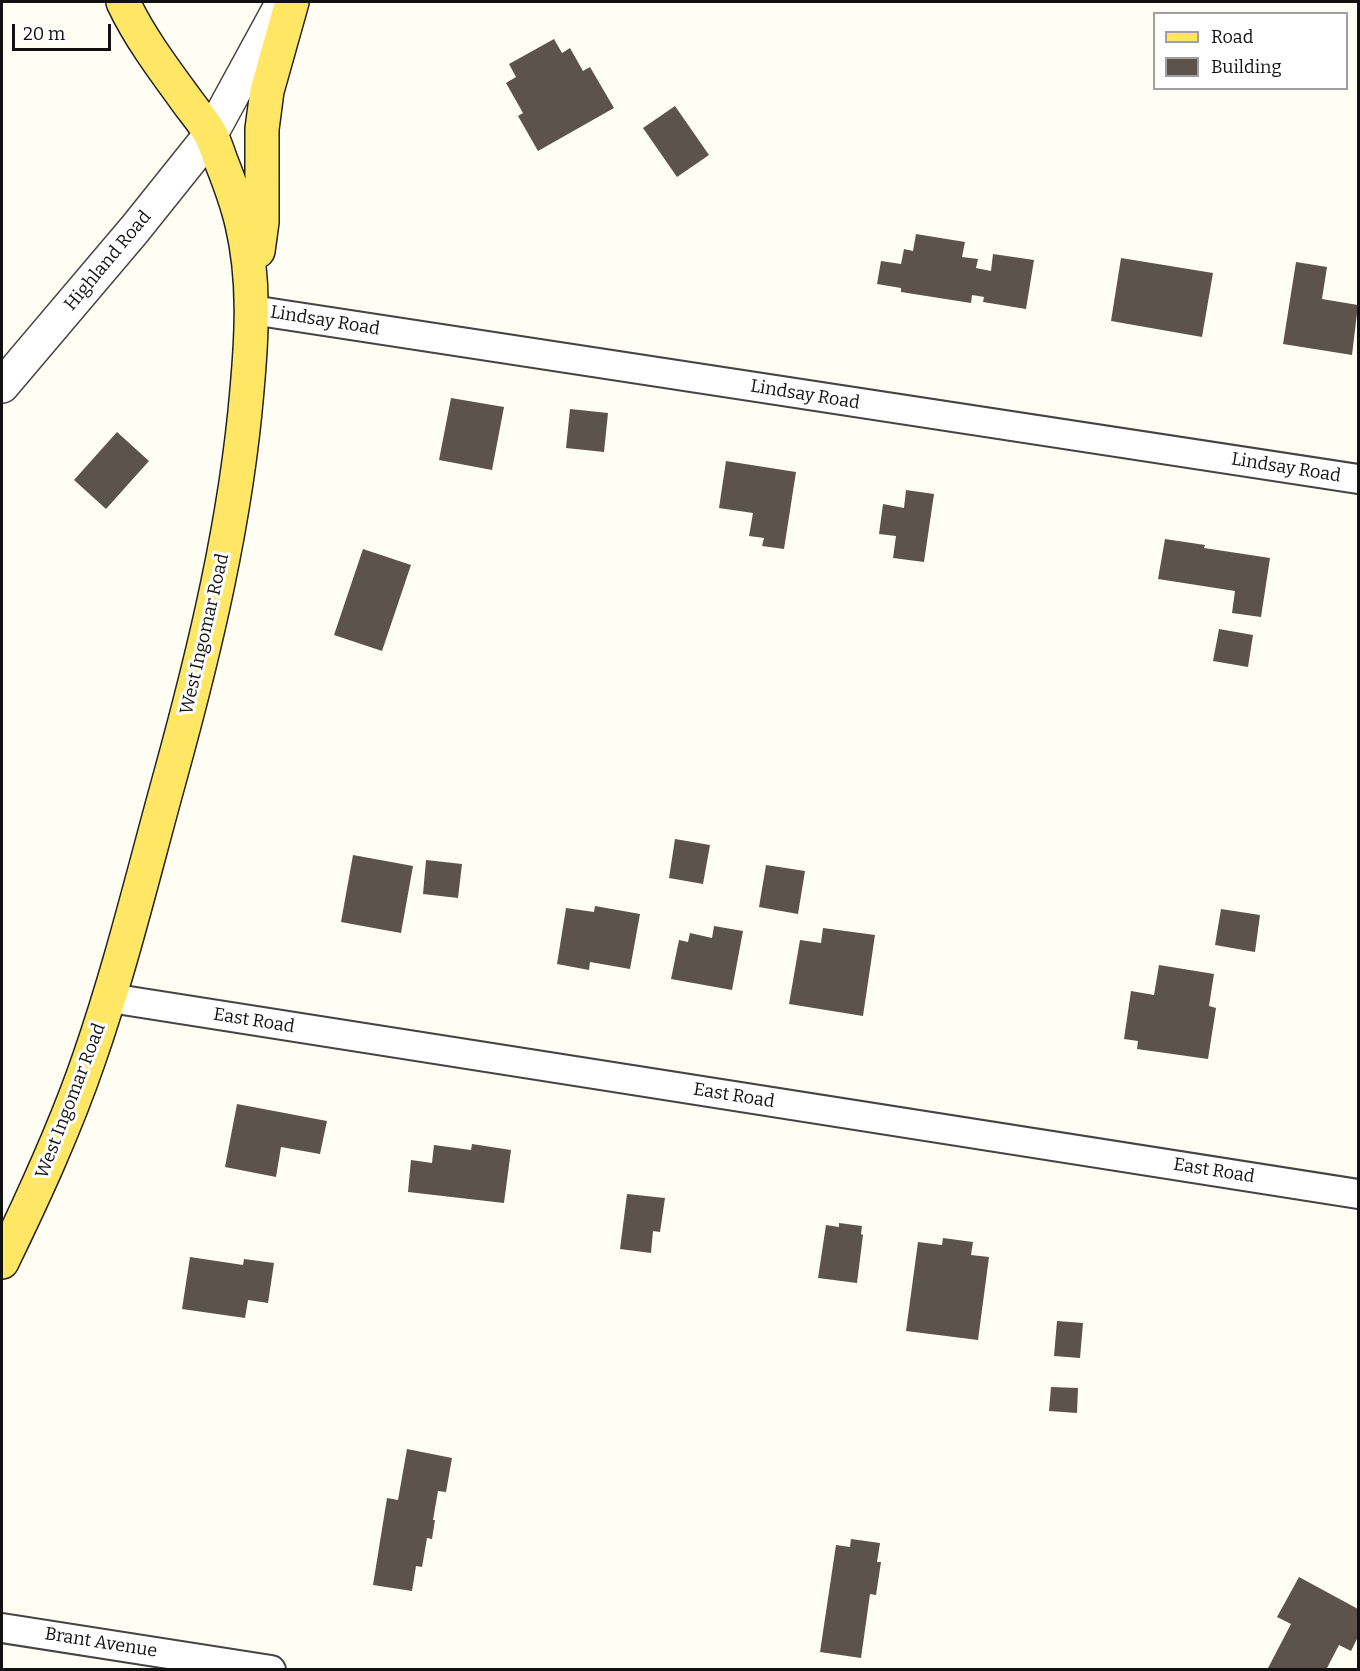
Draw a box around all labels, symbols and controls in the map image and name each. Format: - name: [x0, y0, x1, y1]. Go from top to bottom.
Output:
- scale bar: [15, 12, 114, 50]
- legend: [1153, 12, 1348, 90]
- text: 20 m: [23, 23, 65, 45]
- text: Road: [1211, 26, 1253, 48]
- text: Building: [1211, 56, 1282, 78]
- street label: Highland Road: [60, 207, 156, 315]
- street label: Lindsay Road: [269, 302, 381, 340]
- street label: Lindsay Road: [749, 376, 861, 414]
- street label: Lindsay Road: [1230, 449, 1342, 487]
- street label: West Ingomar Road: [176, 551, 234, 717]
- street label: East Road: [212, 1004, 296, 1038]
- street label: West Ingomar Road: [31, 1020, 111, 1182]
- street label: East Road: [692, 1079, 776, 1113]
- street label: East Road: [1172, 1154, 1256, 1188]
- street label: Brant Avenue: [43, 1623, 159, 1663]

